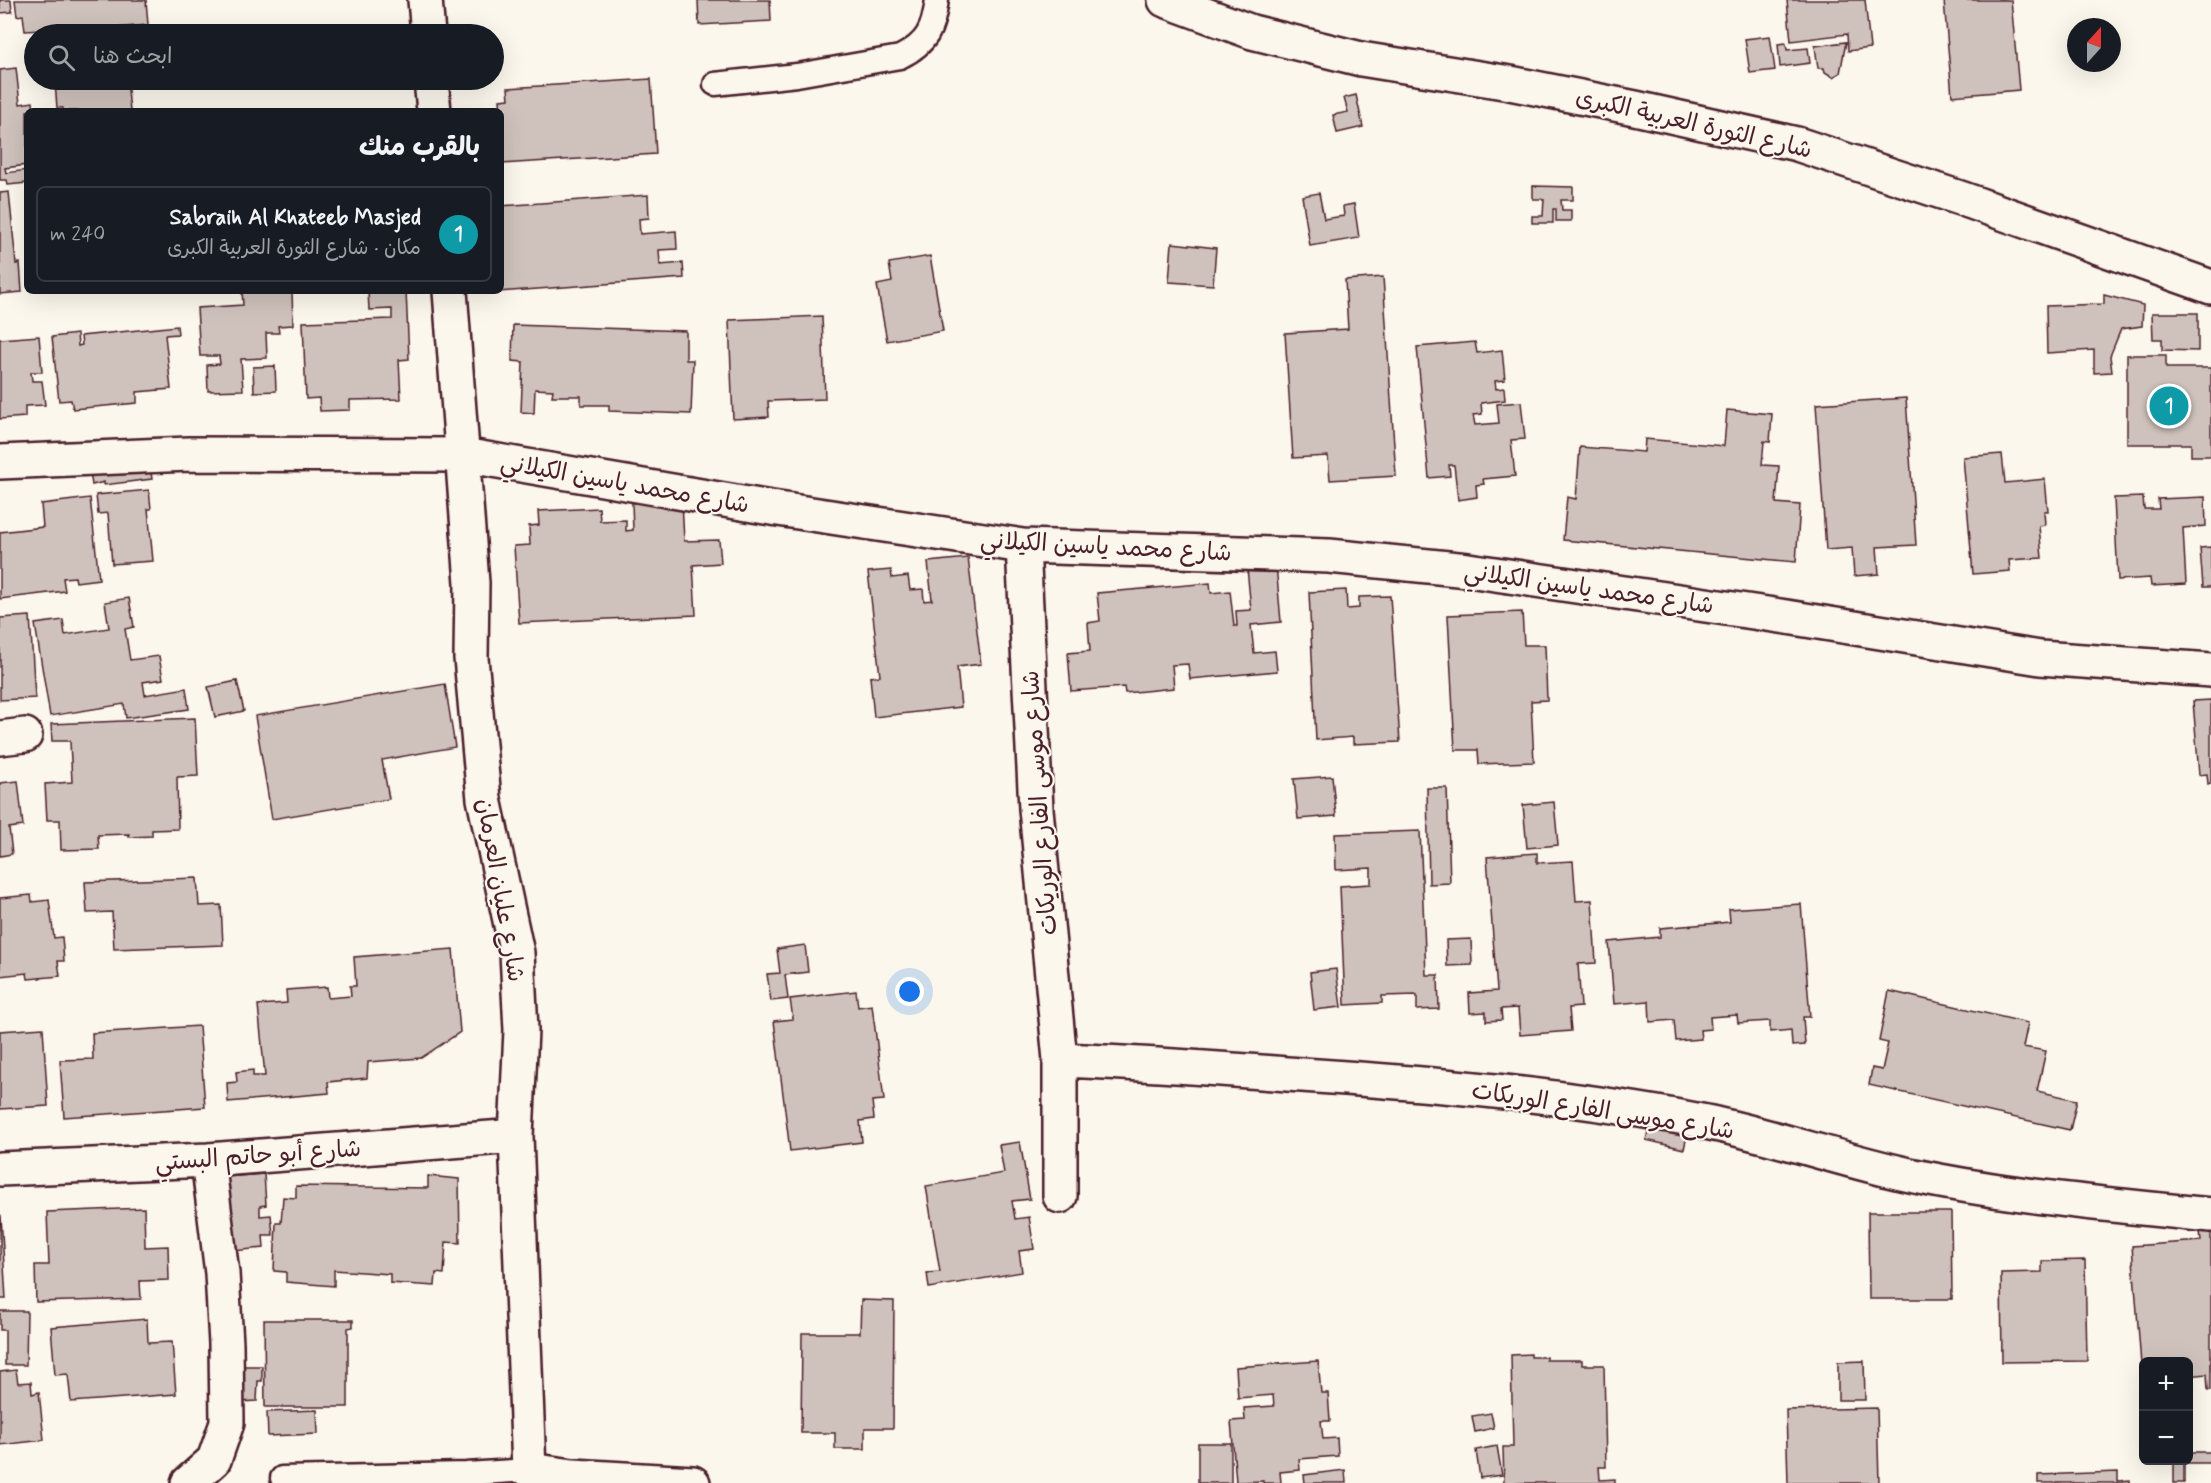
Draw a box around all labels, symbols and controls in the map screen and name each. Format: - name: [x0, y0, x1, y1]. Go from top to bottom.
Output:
- north arrow: [2067, 18, 2121, 72]
- search box: [24, 24, 504, 90]
- icon: search: [45, 41, 78, 74]
- text: ابحث هنا: [93, 43, 173, 71]
- street label: شارع الثورة العربية الكبرى: [1573, 82, 1815, 167]
- text: بالقرب منك: [359, 131, 480, 165]
- text: Sabraih Al Khateeb Masjed: [169, 204, 421, 232]
- text: 240 m: [50, 221, 105, 248]
- text: 1: [454, 221, 463, 248]
- text: مكان · شارع الثورة العربية الكبرى: [167, 235, 421, 262]
- pin: 1: [2150, 384, 2188, 428]
- street label: شارع محمد ياسين الكيلاني: [497, 447, 751, 526]
- street label: شارع محمد ياسين الكيلاني: [979, 525, 1232, 574]
- street label: شارع محمد ياسين الكيلاني: [1461, 557, 1716, 626]
- street label: شارع موسى الفارع الوريكات: [1016, 669, 1065, 936]
- street label: شارع عليان العرمان: [468, 796, 531, 984]
- your location: [895, 977, 924, 1006]
- street label: شارع موسى الفارع الوريكات: [1469, 1075, 1736, 1148]
- street label: شارع أبو حاتم البستي: [154, 1133, 363, 1183]
- map controls: [2139, 1357, 2193, 1465]
- button: +: [2139, 1357, 2193, 1411]
- button: −: [2139, 1411, 2193, 1465]

